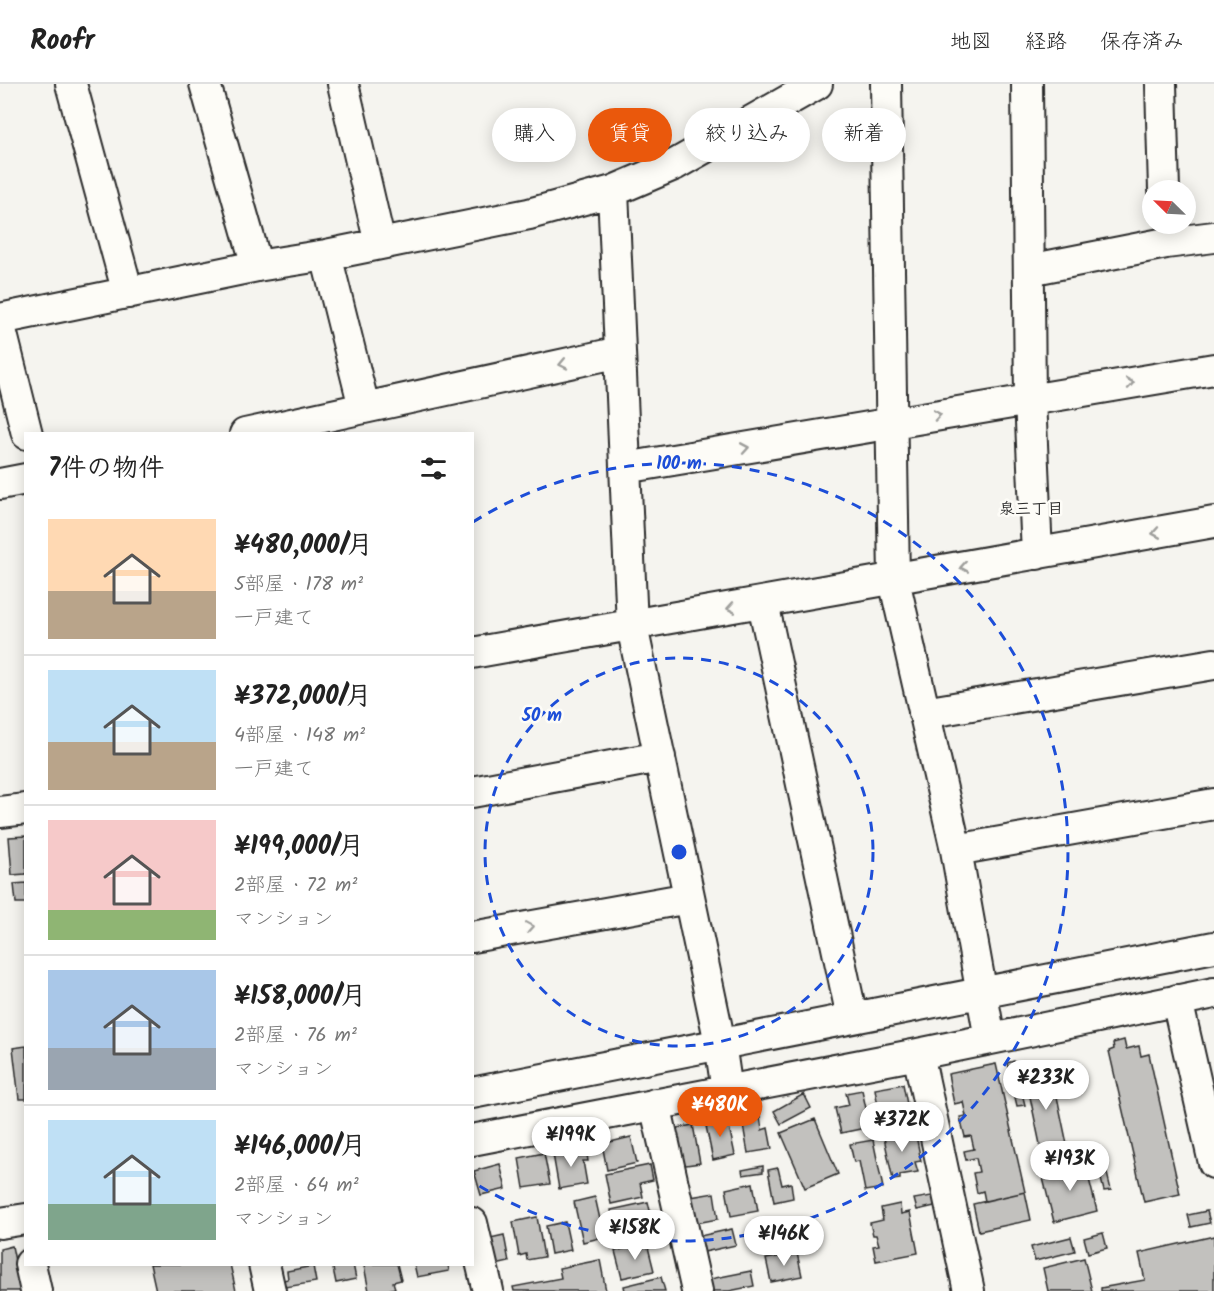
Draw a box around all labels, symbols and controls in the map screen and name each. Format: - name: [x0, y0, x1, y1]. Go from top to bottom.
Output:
- text: Roofr: [30, 19, 95, 64]
- text: 地図: [950, 26, 992, 59]
- text: 経路: [1025, 26, 1067, 59]
- text: 保存済み: [1100, 26, 1184, 59]
- chip: 購入: [492, 108, 576, 162]
- chip: 賃貸: [588, 108, 672, 162]
- chip: 絞り込み: [684, 108, 810, 162]
- chip: 新着: [822, 108, 906, 162]
- north arrow: [1142, 180, 1196, 234]
- map controls: [1142, 180, 1196, 234]
- one-way arrow: [558, 357, 568, 370]
- one-way arrow: [1124, 377, 1134, 390]
- one-way arrow: [933, 410, 942, 422]
- one-way arrow: [740, 442, 750, 454]
- text: 7件の物件: [48, 448, 164, 490]
- text: 100 m: [656, 450, 702, 479]
- icon: filters: [417, 452, 450, 485]
- district label: 泉三丁目: [999, 497, 1063, 522]
- text: ¥480,000/月: [234, 525, 373, 567]
- one-way arrow: [1152, 526, 1161, 538]
- icon: home: [96, 543, 168, 615]
- one-way arrow: [960, 560, 970, 573]
- text: 5部屋 · 178 m²: [234, 569, 363, 601]
- one-way arrow: [726, 601, 736, 614]
- text: 一戸建て: [234, 603, 314, 635]
- text: ¥372,000/月: [234, 676, 372, 718]
- icon: home: [96, 694, 168, 766]
- text: 50 m: [521, 702, 562, 731]
- text: 4部屋 · 148 m²: [234, 720, 365, 752]
- text: 一戸建て: [234, 754, 314, 786]
- text: ¥199,000/月: [234, 826, 364, 868]
- centre of rings: [669, 842, 689, 862]
- icon: home: [96, 844, 168, 916]
- text: 2部屋 · 72 m²: [234, 870, 357, 902]
- text: マンション: [234, 904, 333, 936]
- one-way arrow: [525, 921, 535, 934]
- text: ¥158,000/月: [234, 976, 367, 1018]
- icon: home: [96, 994, 168, 1066]
- text: 2部屋 · 76 m²: [234, 1020, 357, 1052]
- text: マンション: [234, 1054, 333, 1086]
- pin: ¥233K: [1004, 1060, 1088, 1111]
- text: ¥233K: [1017, 1063, 1075, 1095]
- pin: ¥480K: [678, 1087, 762, 1138]
- text: ¥480K: [691, 1090, 749, 1122]
- pin: ¥372K: [860, 1102, 944, 1153]
- text: ¥372K: [874, 1105, 930, 1137]
- pin: ¥199K: [529, 1117, 613, 1168]
- text: ¥199K: [546, 1120, 596, 1152]
- text: ¥146,000/月: [234, 1126, 366, 1168]
- pin: ¥193K: [1028, 1141, 1112, 1192]
- icon: home: [96, 1144, 168, 1216]
- text: ¥193K: [1044, 1144, 1096, 1176]
- text: 2部屋 · 64 m²: [234, 1170, 359, 1202]
- text: マンション: [234, 1204, 333, 1236]
- pin: ¥158K: [593, 1210, 677, 1261]
- text: ¥158K: [609, 1213, 661, 1245]
- pin: ¥146K: [742, 1216, 826, 1267]
- text: ¥146K: [758, 1219, 810, 1251]

